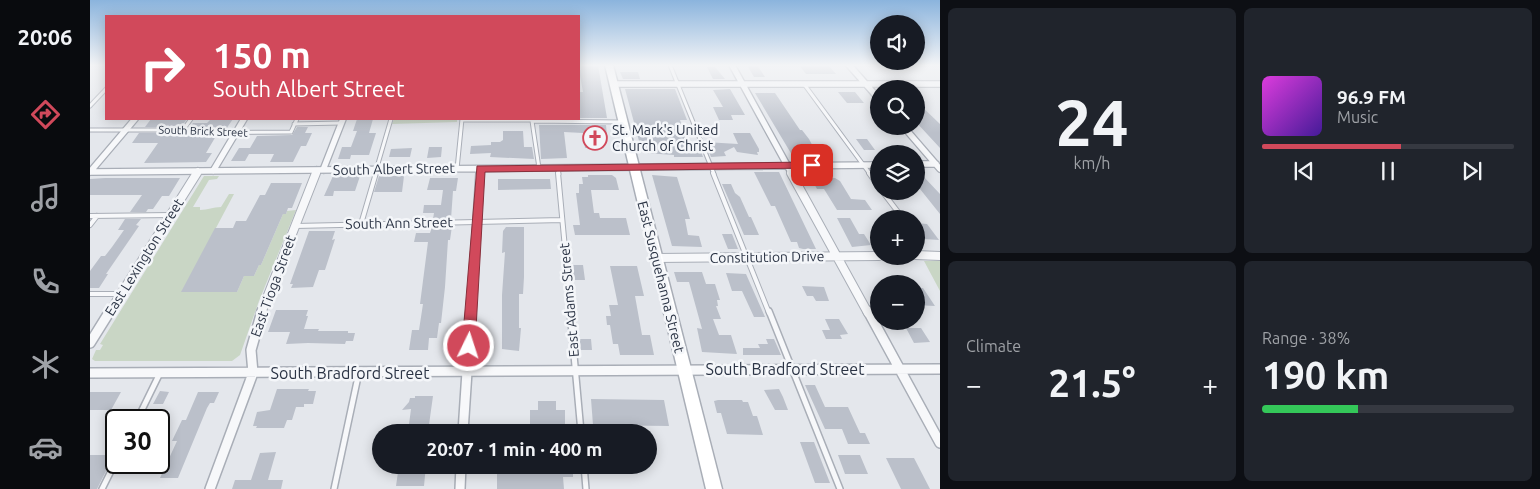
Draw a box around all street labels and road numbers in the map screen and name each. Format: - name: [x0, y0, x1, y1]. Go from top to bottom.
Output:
- street label: South Brick Street: [158, 123, 249, 139]
- street label: South Albert Street: [333, 160, 456, 178]
- street label: East Lexington Street: [101, 195, 187, 319]
- street label: East Susquehanna Street: [634, 199, 688, 355]
- street label: South Ann Street: [345, 214, 453, 232]
- street label: East Tioga Street: [247, 233, 299, 339]
- street label: East Adams Street: [556, 242, 582, 358]
- street label: Constitution Drive: [710, 248, 824, 266]
- street label: South Bradford Street: [706, 360, 865, 378]
- street label: South Bradford Street: [271, 364, 430, 382]

